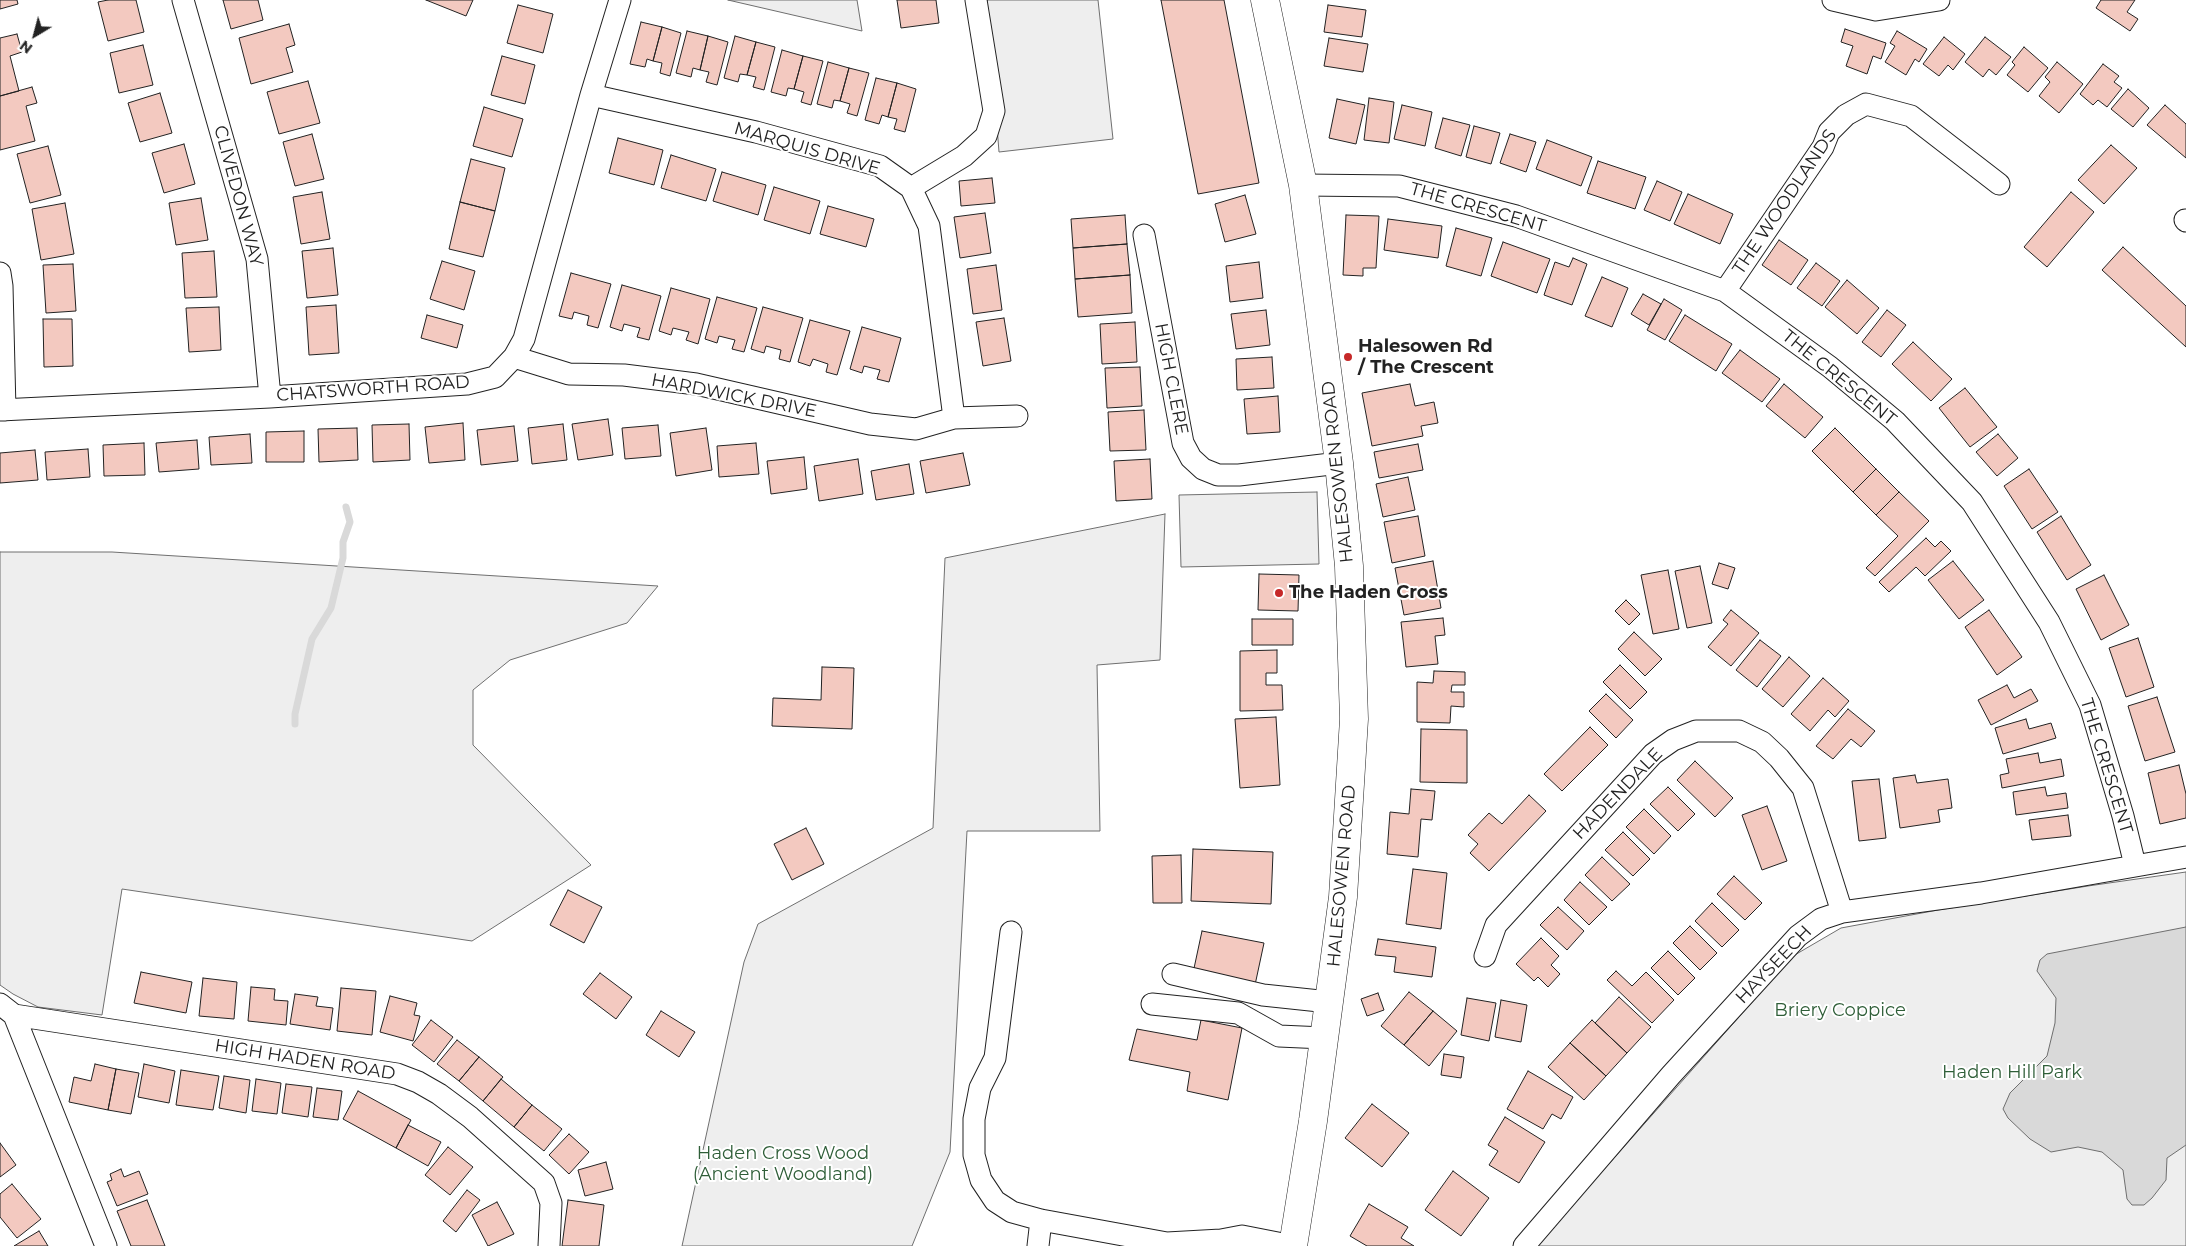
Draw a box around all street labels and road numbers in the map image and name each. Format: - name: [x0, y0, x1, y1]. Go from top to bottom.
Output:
- street label: MARQUIS DRIVE: [731, 118, 883, 180]
- street label: CLIVEDON WAY: [209, 123, 267, 269]
- street label: THE WOODLANDS: [1728, 125, 1842, 279]
- street label: THE CRESCENT: [1408, 178, 1548, 238]
- street label: HIGH CLERE: [1150, 321, 1192, 437]
- street label: THE CRESCENT: [1778, 325, 1900, 431]
- street label: HARDWICK DRIVE: [650, 369, 818, 423]
- street label: CHATSWORTH ROAD: [276, 371, 470, 407]
- street label: HALESOWEN ROAD: [1318, 380, 1358, 564]
- street label: THE CRESCENT: [2075, 696, 2137, 836]
- street label: HADENDALE: [1569, 744, 1667, 844]
- street label: HALESOWEN ROAD: [1323, 784, 1361, 968]
- street label: HAYSEECH: [1731, 921, 1817, 1009]
- street label: HIGH HADEN ROAD: [213, 1035, 397, 1085]

